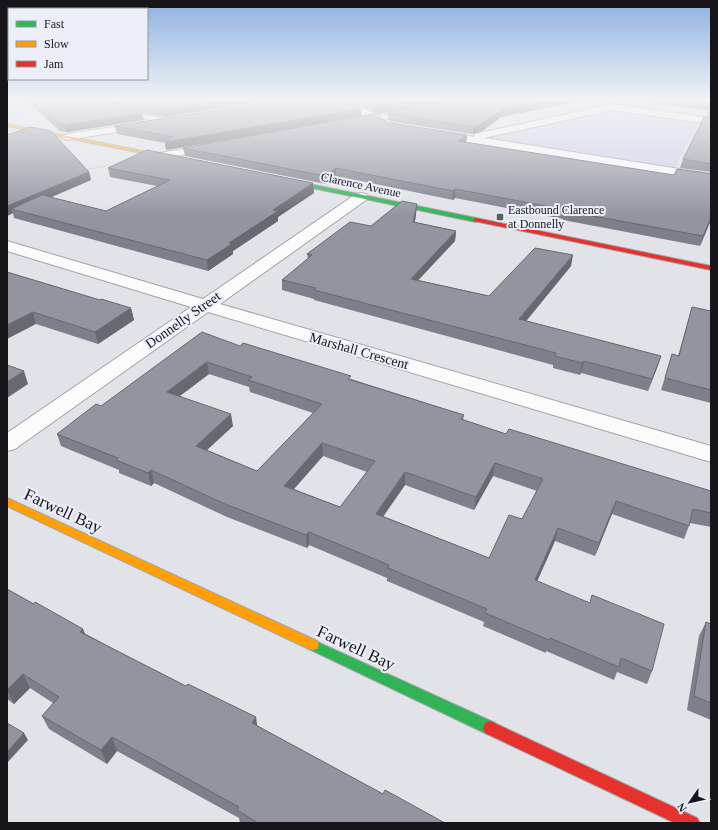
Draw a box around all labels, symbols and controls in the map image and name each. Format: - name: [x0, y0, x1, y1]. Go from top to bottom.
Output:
- legend: [8, 8, 148, 80]
- text: Fast: [44, 17, 65, 31]
- text: Slow: [44, 37, 69, 51]
- text: Jam: [44, 57, 64, 71]
- street label: Clarence Avenue: [320, 170, 402, 200]
- place label: Eastbound Clarence at Donnelly: [508, 203, 604, 231]
- marker: Eastbound Clarence at Donnelly: [495, 212, 505, 222]
- street label: Donnelly Street: [143, 288, 224, 351]
- street label: Marshall Crescent: [308, 330, 410, 372]
- street label: Farwell Bay: [21, 485, 105, 537]
- street label: Farwell Bay: [314, 622, 398, 674]
- north arrow: [670, 782, 710, 822]
- text: N: [674, 801, 689, 814]

